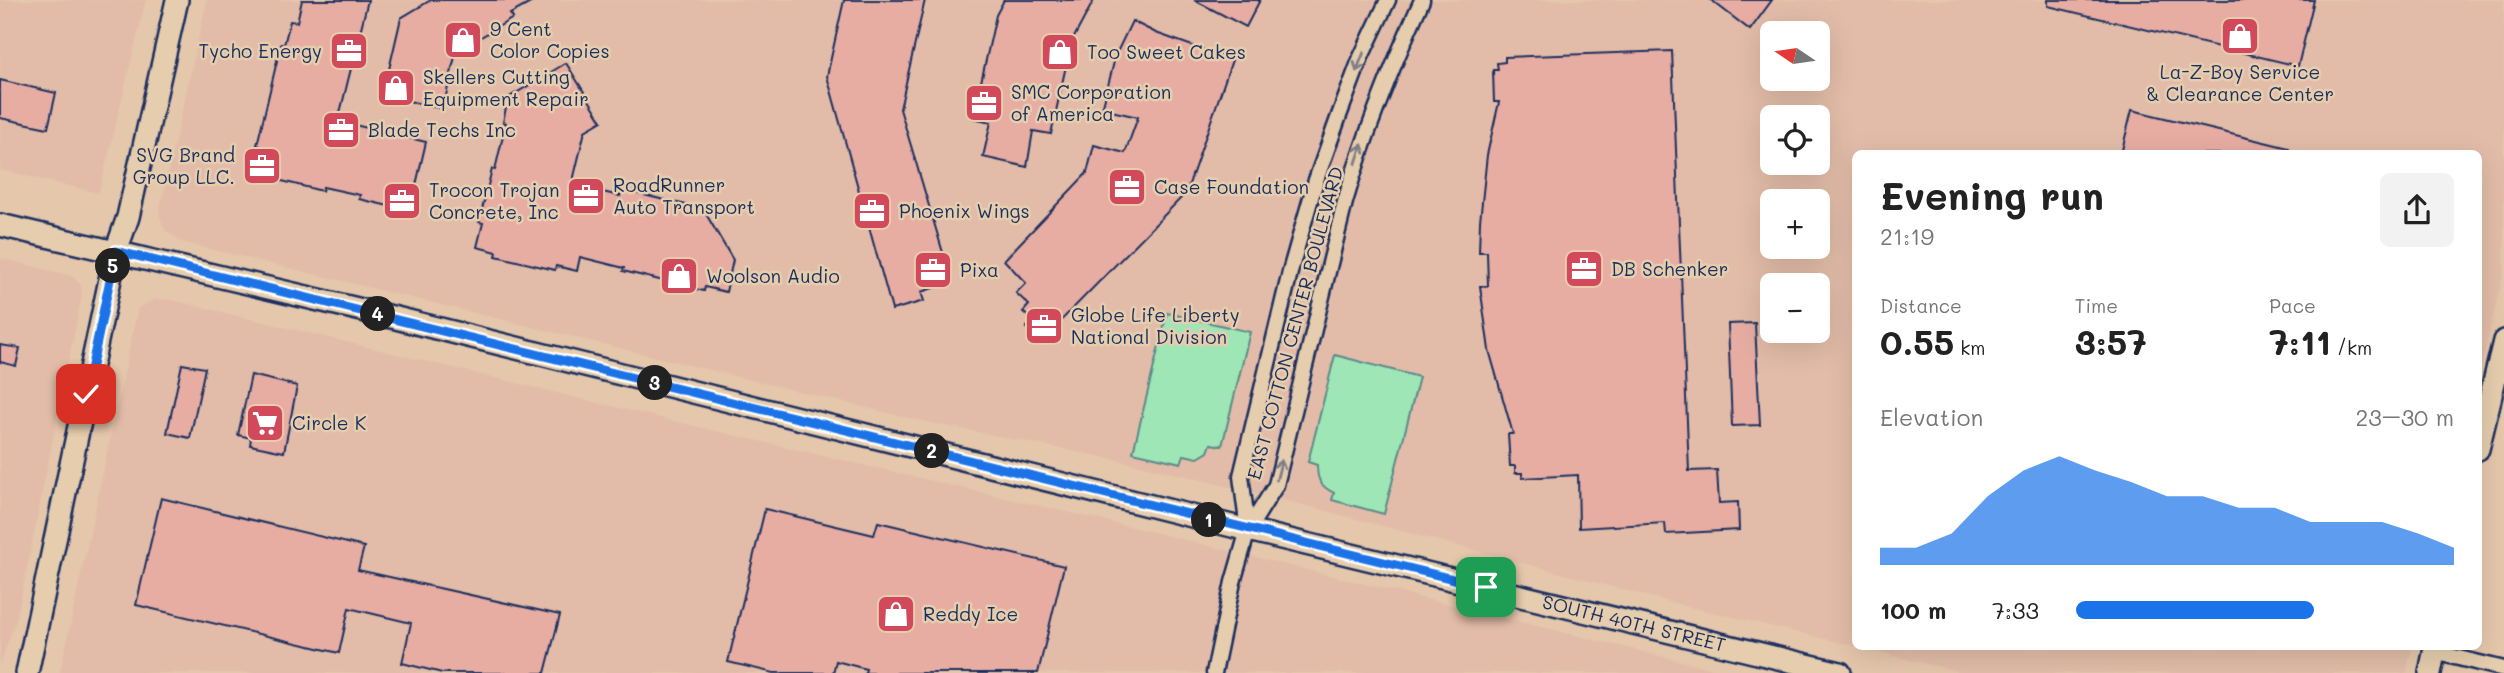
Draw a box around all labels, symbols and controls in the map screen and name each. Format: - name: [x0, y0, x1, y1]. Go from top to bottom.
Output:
- shop icon: La-Z-Boy Service & Clearance Center: [2219, 15, 2261, 57]
- place label: 9 Cent Color Copies: [490, 16, 610, 63]
- shop icon: 9 Cent Color Copies: [442, 19, 484, 61]
- north arrow: [1760, 21, 1830, 91]
- map controls: [1760, 21, 1830, 343]
- office icon: Tycho Energy: [328, 30, 370, 72]
- shop icon: Too Sweet Cakes: [1039, 31, 1081, 73]
- place label: Tycho Energy: [199, 38, 322, 63]
- place label: Too Sweet Cakes: [1087, 39, 1246, 64]
- one-way arrow: [1352, 51, 1365, 72]
- place label: La-Z-Boy Service & Clearance Center: [2146, 59, 2334, 106]
- place label: Skellers Cutting Equipment Repair: [423, 64, 589, 111]
- shop icon: Skellers Cutting Equipment Repair: [375, 67, 417, 109]
- place label: SMC Corporation of America: [1011, 79, 1171, 126]
- office icon: SMC Corporation of America: [963, 82, 1005, 124]
- button: locate: [1760, 105, 1830, 175]
- office icon: Blade Techs Inc: [320, 109, 362, 151]
- place label: Blade Techs Inc: [368, 117, 516, 142]
- place label: SVG Brand Group LLC.: [133, 142, 235, 189]
- one-way arrow: [1354, 144, 1366, 166]
- office icon: SVG Brand Group LLC.: [241, 145, 283, 187]
- street label: EAST COTTON CENTER BOULEVARD: [1241, 164, 1348, 482]
- office icon: Case Foundation: [1106, 166, 1148, 208]
- text: Evening run: [1880, 170, 2104, 220]
- place label: RoadRunner Auto Transport: [613, 172, 755, 219]
- button: share: [2380, 173, 2454, 247]
- place label: Case Foundation: [1154, 174, 1309, 199]
- office icon: RoadRunner Auto Transport: [565, 175, 607, 217]
- place label: Trocon Trojan Concrete, Inc: [429, 177, 560, 224]
- office icon: Trocon Trojan Concrete, Inc: [381, 180, 423, 222]
- button: +: [1760, 189, 1830, 259]
- office icon: Phoenix Wings: [851, 190, 893, 232]
- place label: Phoenix Wings: [899, 198, 1030, 223]
- text: 21:19: [1880, 221, 1934, 251]
- pin: 5: [96, 248, 130, 284]
- office icon: DB Schenker: [1563, 248, 1605, 290]
- office icon: Pixa: [912, 249, 954, 291]
- text: 5: [107, 253, 118, 278]
- shop icon: Woolson Audio: [658, 255, 700, 297]
- place label: DB Schenker: [1611, 256, 1728, 281]
- place label: Pixa: [960, 257, 999, 282]
- place label: Woolson Audio: [706, 263, 840, 288]
- button: −: [1760, 273, 1830, 343]
- text: Distance: [1880, 293, 1962, 318]
- text: Time: [2075, 293, 2118, 318]
- text: Pace: [2269, 293, 2316, 318]
- pin: 4: [360, 296, 396, 332]
- text: 4: [371, 301, 384, 326]
- place label: Globe Life Liberty National Division: [1071, 302, 1240, 349]
- office icon: Globe Life Liberty National Division: [1023, 305, 1065, 347]
- text: 0.55: [1880, 318, 1954, 364]
- text: 3:57: [2075, 318, 2147, 364]
- text: 7:11: [2269, 318, 2331, 364]
- text: km: [1954, 335, 1985, 360]
- text: /km: [2331, 335, 2372, 360]
- pin: [56, 364, 116, 424]
- pin: 3: [638, 366, 672, 400]
- text: 3: [649, 370, 660, 395]
- icon: check: [67, 375, 105, 413]
- supermarket icon: Circle K: [244, 402, 286, 444]
- text: Elevation: [1880, 402, 1983, 432]
- text: 23–30 m: [2356, 402, 2454, 432]
- place label: Circle K: [292, 410, 367, 435]
- pin: 2: [914, 434, 950, 468]
- text: 2: [926, 438, 937, 463]
- one-way arrow: [1273, 459, 1287, 482]
- pin: 1: [1192, 503, 1226, 538]
- text: 1: [1204, 507, 1213, 532]
- pin: [1456, 557, 1516, 617]
- icon: arrive: [1467, 568, 1505, 606]
- street label: SOUTH 40TH STREET: [1540, 589, 1728, 657]
- shop icon: Reddy Ice: [875, 593, 917, 635]
- text: 100 m: [1880, 595, 1946, 625]
- text: 7:33: [1992, 595, 2039, 625]
- place label: Reddy Ice: [923, 601, 1018, 626]

